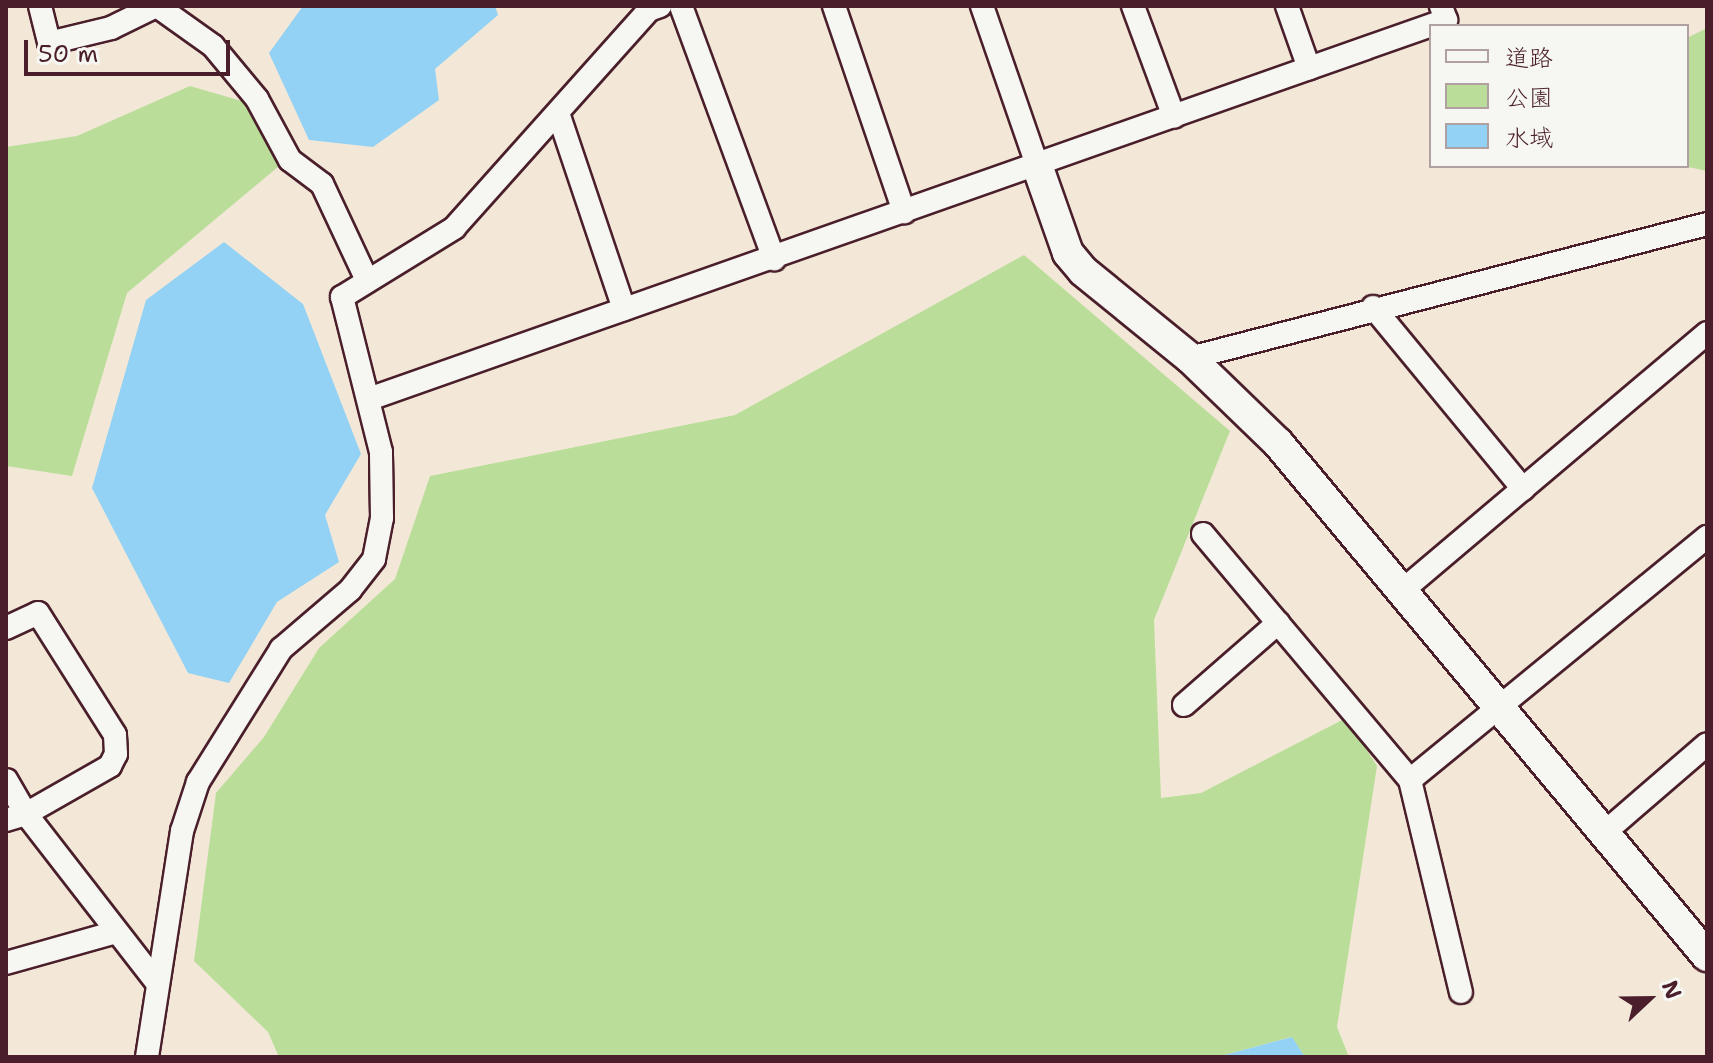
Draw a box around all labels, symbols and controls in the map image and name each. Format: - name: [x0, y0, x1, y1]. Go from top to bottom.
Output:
- scale bar: [28, 24, 234, 74]
- legend: [1429, 24, 1689, 168]
- text: 50 m: [38, 38, 98, 70]
- text: 道路: [1505, 42, 1553, 74]
- text: 公園: [1505, 82, 1553, 114]
- text: 水域: [1505, 122, 1553, 154]
- north arrow: [1609, 959, 1689, 1039]
- text: N: [1655, 976, 1688, 1003]

